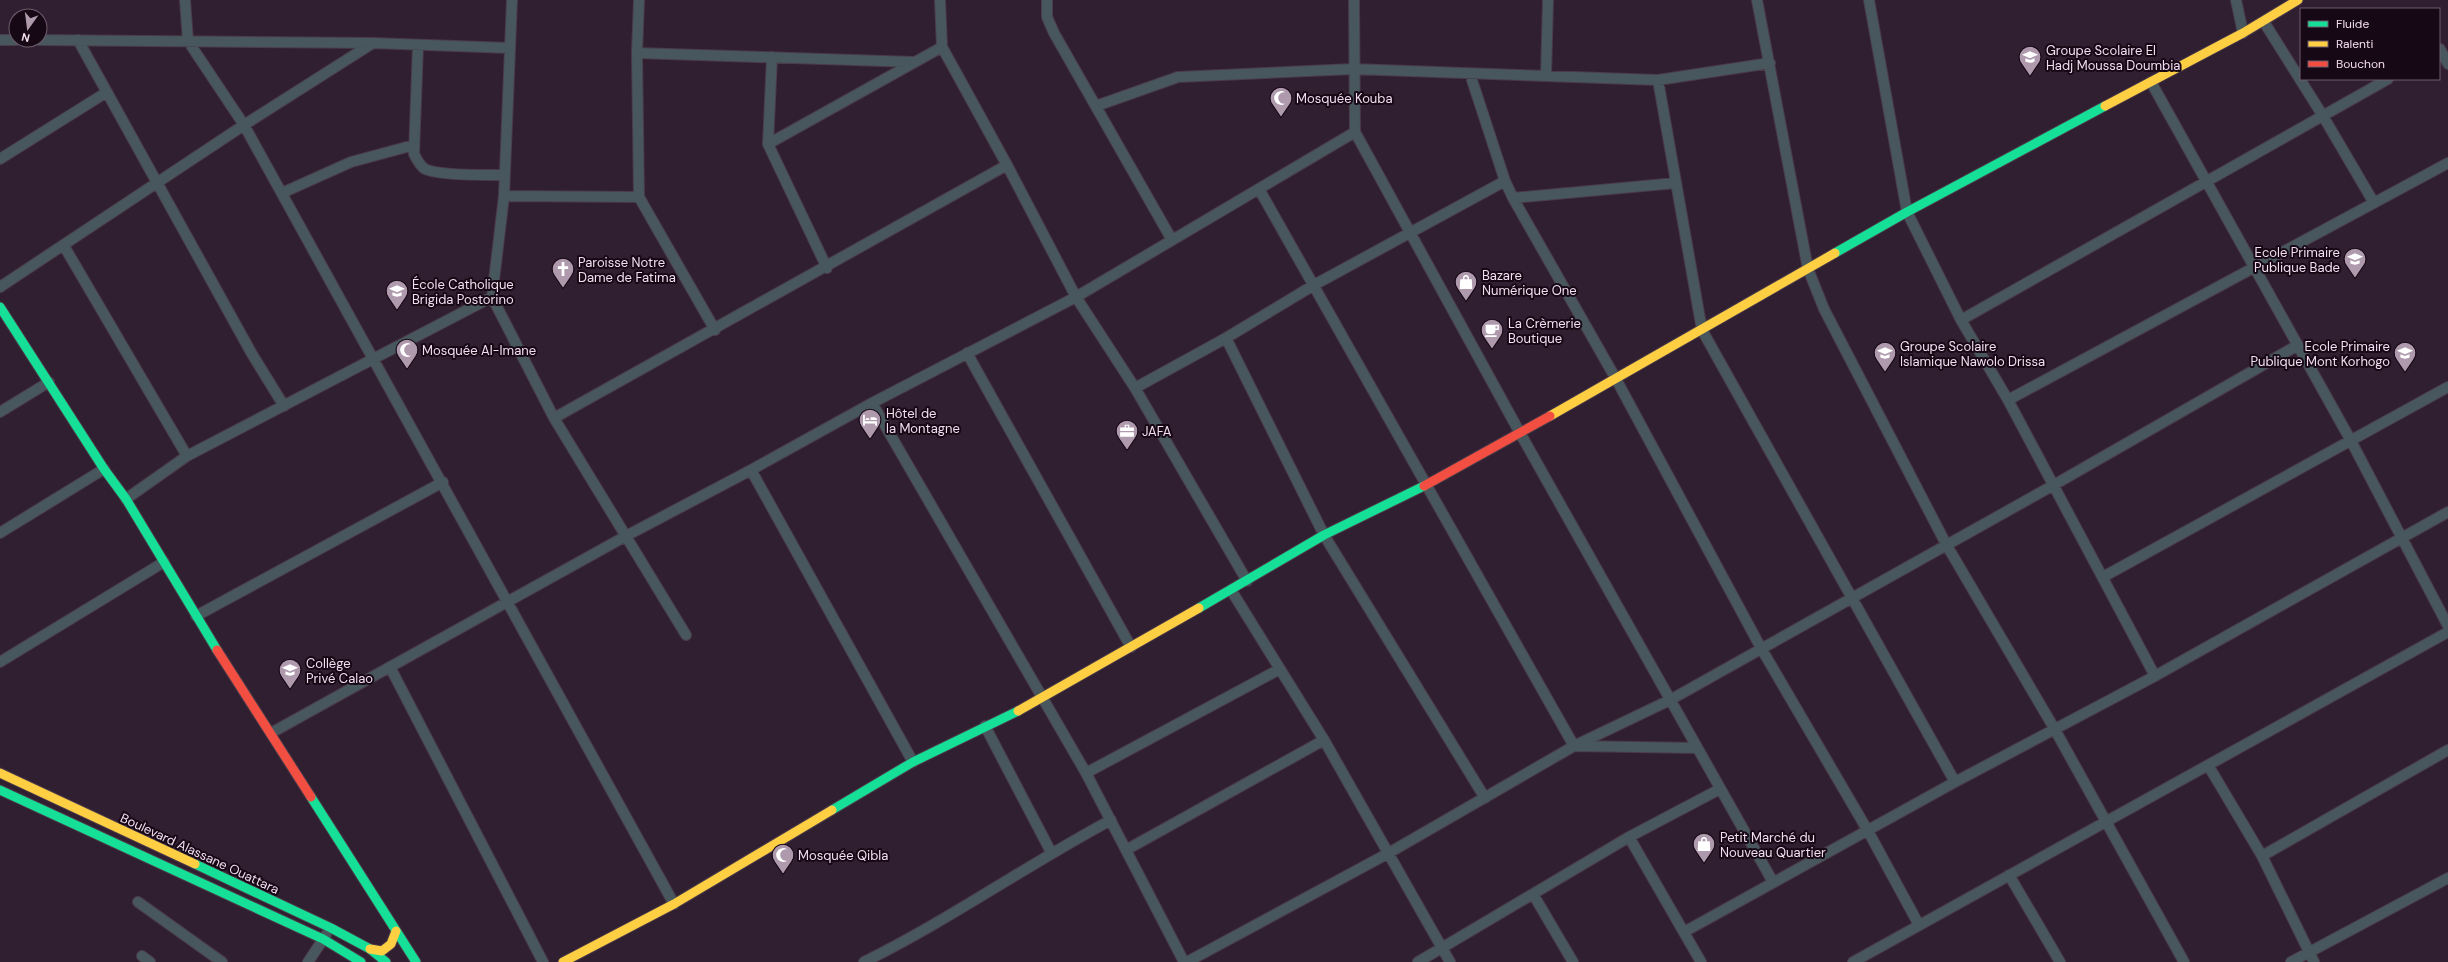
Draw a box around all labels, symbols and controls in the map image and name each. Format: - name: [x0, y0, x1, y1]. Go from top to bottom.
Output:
- north arrow: [8, 8, 48, 48]
- legend: [2300, 8, 2440, 80]
- text: Fluide: [2336, 16, 2369, 32]
- text: N: [20, 30, 31, 45]
- text: Ralenti: [2336, 36, 2374, 52]
- place label: Groupe Scolaire El Hadj Moussa Doumbia: [2046, 42, 2180, 74]
- school or university icon: Groupe Scolaire El Hadj Moussa Doumbia: [2017, 44, 2043, 77]
- text: Bouchon: [2336, 56, 2385, 72]
- mosque icon: Mosquée Kouba: [1268, 85, 1294, 118]
- place label: Mosquée Kouba: [1296, 90, 1393, 107]
- place label: Ecole Primaire Publique Bade: [2254, 244, 2340, 276]
- school or university icon: Ecole Primaire Publique Bade: [2342, 246, 2368, 279]
- place label: Paroisse Notre Dame de Fatima: [578, 254, 676, 286]
- church icon: Paroisse Notre Dame de Fatima: [550, 256, 576, 289]
- place label: Bazare Numérique One: [1482, 267, 1577, 299]
- shop icon: Bazare Numérique One: [1453, 269, 1479, 302]
- place label: École Catholique Brigida Postorino: [412, 275, 514, 308]
- school or university icon: École Catholique Brigida Postorino: [384, 278, 410, 311]
- place label: La Crèmerie Boutique: [1508, 315, 1581, 347]
- cafe icon: La Crèmerie Boutique: [1479, 317, 1505, 350]
- mosque icon: Mosquée Al-Imane: [394, 337, 420, 370]
- place label: Groupe Scolaire Islamique Nawolo Drissa: [1900, 338, 2045, 370]
- place label: Ecole Primaire Publique Mont Korhogo: [2250, 338, 2390, 370]
- school or university icon: Groupe Scolaire Islamique Nawolo Drissa: [1872, 340, 1898, 373]
- school or university icon: Ecole Primaire Publique Mont Korhogo: [2392, 340, 2418, 373]
- place label: Mosquée Al-Imane: [422, 342, 536, 359]
- place label: Hôtel de la Montagne: [886, 405, 960, 437]
- hotel icon: Hôtel de la Montagne: [857, 407, 883, 440]
- office icon: JAFA: [1114, 418, 1140, 451]
- place label: JAFA: [1142, 423, 1172, 440]
- place label: Collège Privé Calao: [306, 655, 373, 687]
- school or university icon: Collège Privé Calao: [277, 657, 303, 690]
- street label: Boulevard Alassane Ouattara: [118, 809, 282, 898]
- place label: Petit Marché du Nouveau Quartier: [1720, 829, 1826, 861]
- shop icon: Petit Marché du Nouveau Quartier: [1691, 831, 1717, 864]
- mosque icon: Mosquée Qibla: [770, 842, 796, 875]
- place label: Mosquée Qibla: [798, 847, 888, 864]

